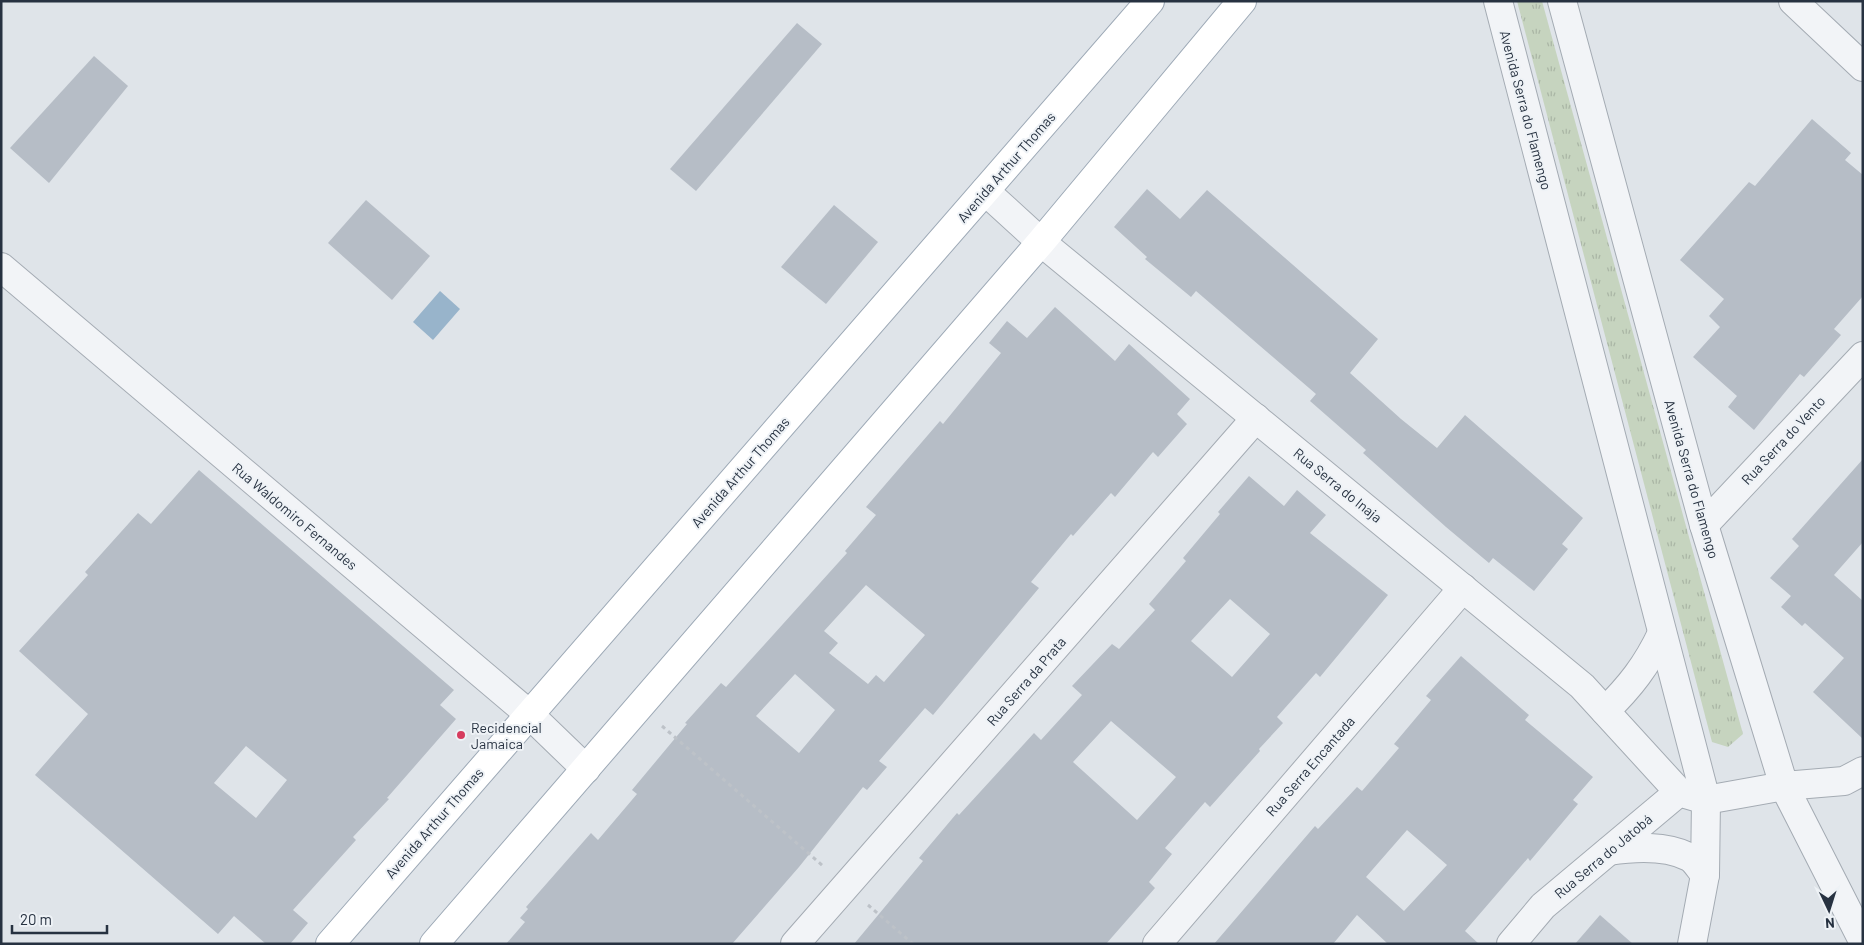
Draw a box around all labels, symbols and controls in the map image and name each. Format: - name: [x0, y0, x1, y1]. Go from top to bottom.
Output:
- street label: Avenida Serra do Flamengo: [1497, 28, 1555, 192]
- street label: Avenida Arthur Thomas: [953, 108, 1059, 226]
- street label: Rua Serra do Vento: [1738, 392, 1828, 488]
- street label: Avenida Serra do Flamengo: [1661, 398, 1723, 560]
- street label: Avenida Arthur Thomas: [687, 413, 793, 531]
- street label: Rua Serra do Inaja: [1290, 444, 1386, 526]
- street label: Rua Waldomiro Fernandes: [229, 459, 361, 573]
- street label: Rua Serra da Prata: [983, 633, 1069, 729]
- street label: Rua Serra Encantada: [1262, 713, 1358, 819]
- place label: Recidencial Jamaica: [471, 719, 542, 752]
- marker: Recidencial Jamaica: [455, 729, 467, 741]
- street label: Avenida Arthur Thomas: [381, 764, 487, 882]
- street label: Rua Serra do Jatobá: [1551, 810, 1655, 902]
- north arrow: [1804, 885, 1854, 935]
- scale bar: [12, 902, 108, 934]
- text: 20 m: [20, 910, 52, 928]
- text: N: [1825, 915, 1835, 932]

